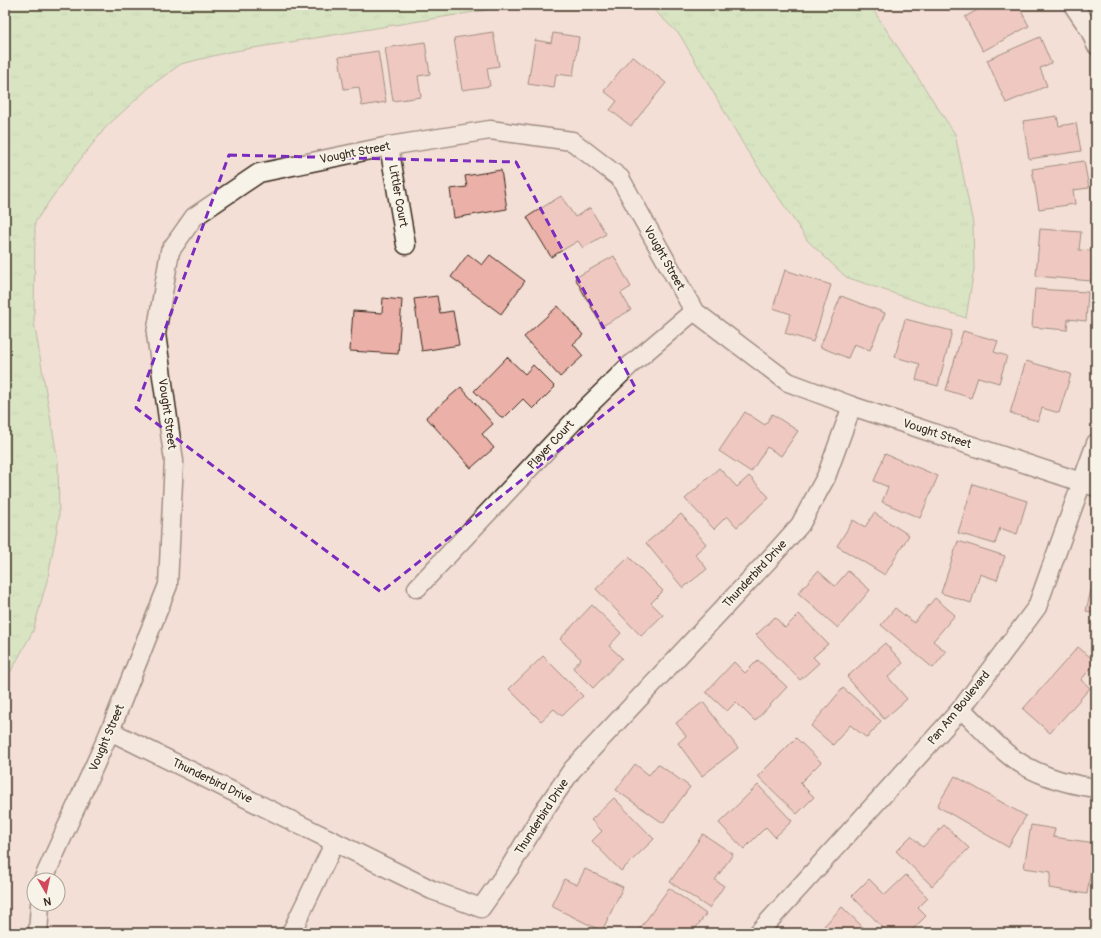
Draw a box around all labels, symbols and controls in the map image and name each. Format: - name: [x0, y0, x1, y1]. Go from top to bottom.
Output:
- street label: Vought Street: [319, 139, 392, 167]
- street label: Littler Court: [385, 164, 411, 229]
- street label: Vought Street: [640, 223, 688, 293]
- street label: Vought Street: [155, 378, 179, 451]
- street label: Vought Street: [901, 416, 973, 452]
- street label: Player Court: [524, 417, 578, 473]
- street label: Thunderbird Drive: [720, 537, 790, 611]
- street label: Pan Am Boulevard: [925, 668, 993, 748]
- street label: Vought Street: [86, 702, 128, 774]
- street label: Thunderbird Drive: [169, 755, 255, 807]
- street label: Thunderbird Drive: [512, 776, 572, 858]
- north arrow: [26, 872, 66, 912]
- text: N: [42, 894, 52, 908]

